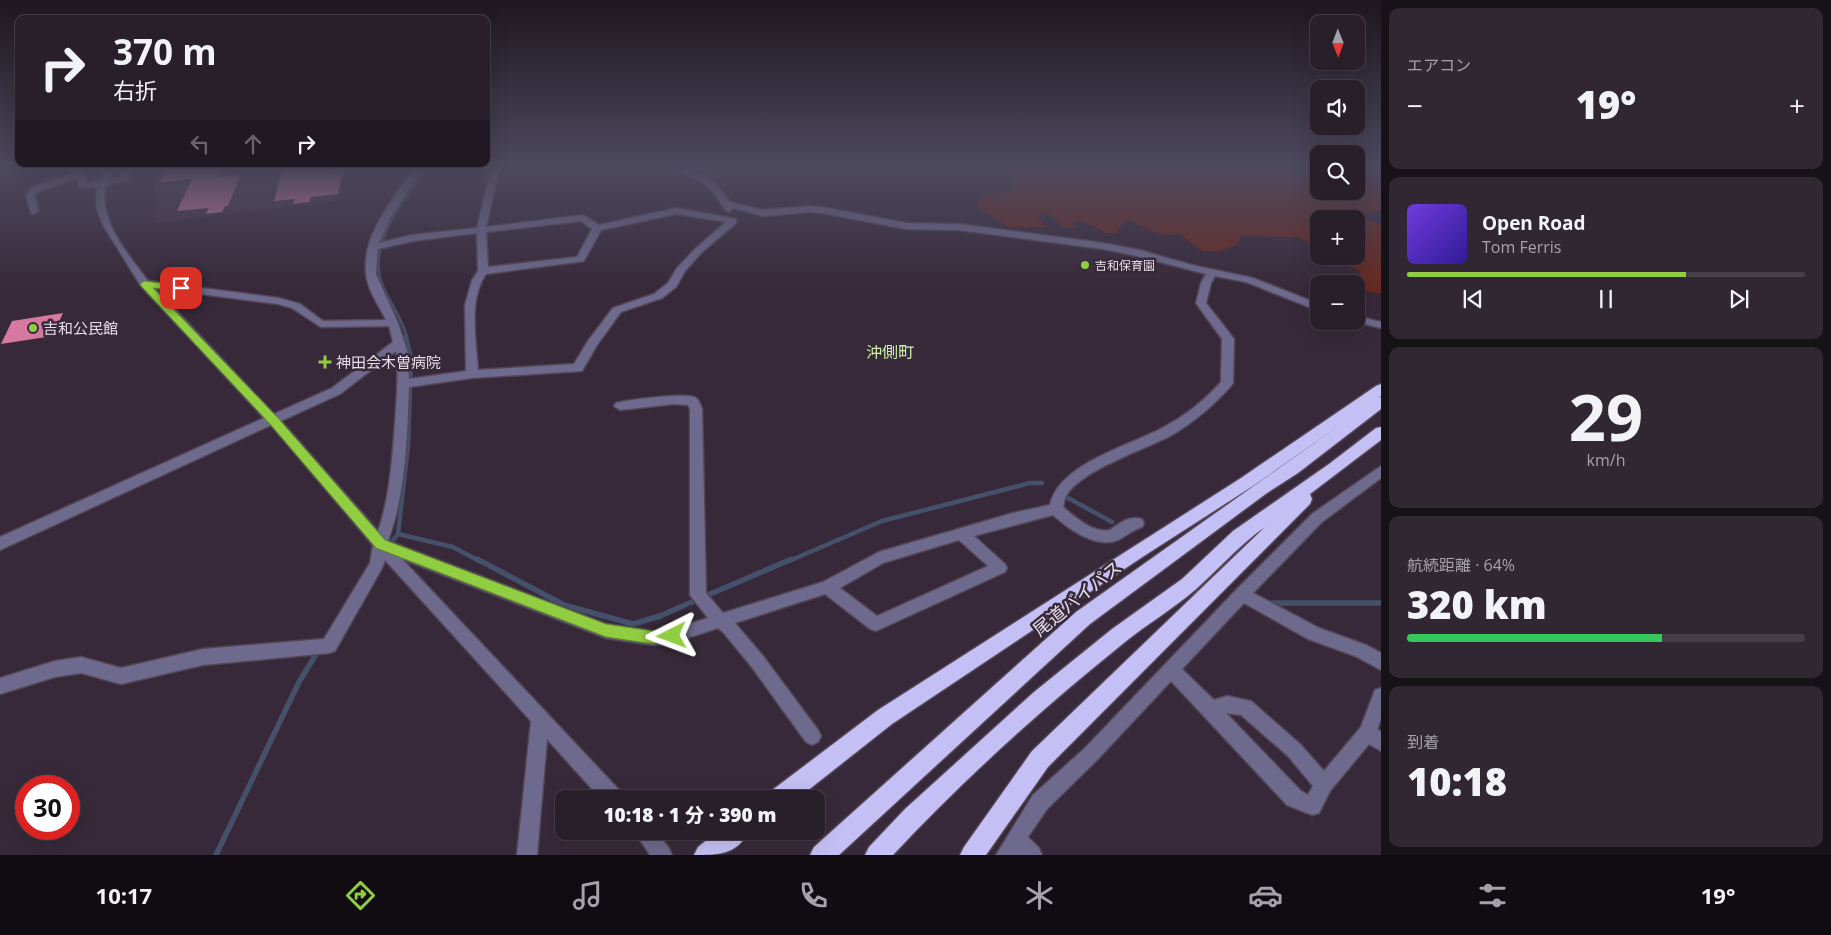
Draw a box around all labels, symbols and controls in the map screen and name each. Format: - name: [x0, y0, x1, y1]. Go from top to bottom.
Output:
- north arrow: [1310, 15, 1365, 70]
- map controls: [1310, 15, 1365, 330]
- text: 370 m: [113, 28, 217, 75]
- icon: right: [30, 35, 95, 100]
- text: エアコン: [1407, 54, 1471, 76]
- text: 右折: [113, 75, 157, 105]
- text: 19°: [1576, 78, 1636, 130]
- button: sound: [1310, 80, 1365, 135]
- text: −: [1407, 86, 1423, 124]
- text: +: [1789, 86, 1805, 124]
- icon: left: [186, 130, 214, 158]
- icon: ahead: [239, 130, 267, 158]
- icon: right: [292, 130, 320, 158]
- button: search: [1310, 145, 1365, 200]
- button: +: [1310, 210, 1365, 265]
- text: Open Road: [1482, 210, 1586, 236]
- text: Tom Ferris: [1482, 236, 1561, 258]
- place label: 吉和保育園: [1095, 257, 1155, 274]
- marker: 吉和保育園: [1079, 259, 1091, 271]
- pin: [160, 267, 202, 309]
- icon: arrive: [167, 274, 195, 302]
- button: −: [1310, 275, 1365, 330]
- icon: previous: [1459, 285, 1487, 313]
- icon: pause: [1592, 285, 1620, 313]
- icon: next: [1725, 285, 1753, 313]
- place label: 吉和公民館: [43, 318, 118, 338]
- marker: 吉和公民館: [27, 322, 39, 334]
- district label: 沖側町: [866, 341, 914, 363]
- place label: 神田会木曽病院: [336, 352, 441, 372]
- marker: 神田会木曽病院: [318, 355, 332, 369]
- text: 29: [1569, 372, 1643, 460]
- text: km/h: [1587, 449, 1625, 471]
- text: 航続距離 · 64%: [1407, 554, 1515, 576]
- street label: 尾道バイパス: [1028, 555, 1126, 641]
- text: 320 km: [1407, 578, 1547, 630]
- position arrow: [645, 609, 697, 661]
- text: 到着: [1407, 731, 1439, 753]
- text: 10:18: [1407, 755, 1507, 807]
- speed limit sign: 30: [15, 775, 80, 840]
- text: 10:18 · 1 分 · 390 m: [603, 802, 777, 828]
- icon: directions: [343, 878, 378, 913]
- icon: music: [570, 878, 605, 913]
- icon: phone: [796, 878, 831, 913]
- icon: climate: [1022, 878, 1057, 913]
- icon: car: [1248, 878, 1283, 913]
- icon: filters: [1475, 878, 1510, 913]
- text: 10:17: [96, 880, 152, 910]
- text: 19°: [1701, 880, 1735, 910]

